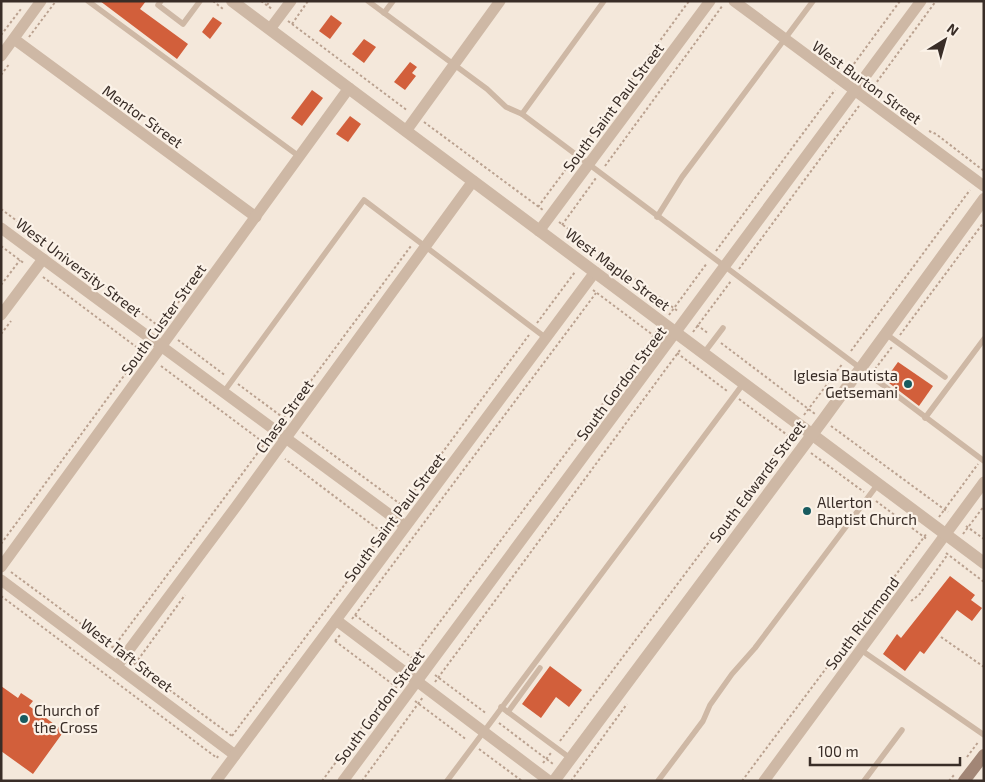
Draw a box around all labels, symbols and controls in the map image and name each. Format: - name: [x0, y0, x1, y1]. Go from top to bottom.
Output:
- north arrow: [920, 15, 970, 65]
- text: N: [944, 19, 962, 39]
- street label: West Burton Street: [809, 36, 925, 128]
- street label: South Saint Paul Street: [559, 39, 667, 175]
- street label: Mentor Street: [99, 81, 187, 151]
- street label: West University Street: [13, 214, 146, 320]
- street label: West Maple Street: [562, 224, 674, 314]
- street label: South Custer Street: [117, 260, 209, 378]
- street label: South Gordon Street: [572, 322, 670, 443]
- place label: Iglesia Bautista Getsemani: [793, 366, 898, 401]
- street label: Chase Street: [251, 376, 317, 456]
- marker: Iglesia Bautista Getsemani: [902, 378, 914, 390]
- street label: South Edwards Street: [705, 416, 809, 545]
- street label: South Saint Paul Street: [340, 449, 448, 585]
- place label: Allerton Baptist Church: [817, 493, 917, 528]
- marker: Allerton Baptist Church: [801, 505, 813, 517]
- street label: South Richmond: [821, 573, 903, 673]
- street label: West Taft Street: [78, 615, 177, 696]
- street label: South Gordon Street: [330, 646, 428, 767]
- place label: Church of the Cross: [34, 701, 100, 736]
- marker: Church of the Cross: [18, 713, 30, 725]
- scale bar: [810, 734, 960, 766]
- text: 100 m: [818, 742, 859, 760]

